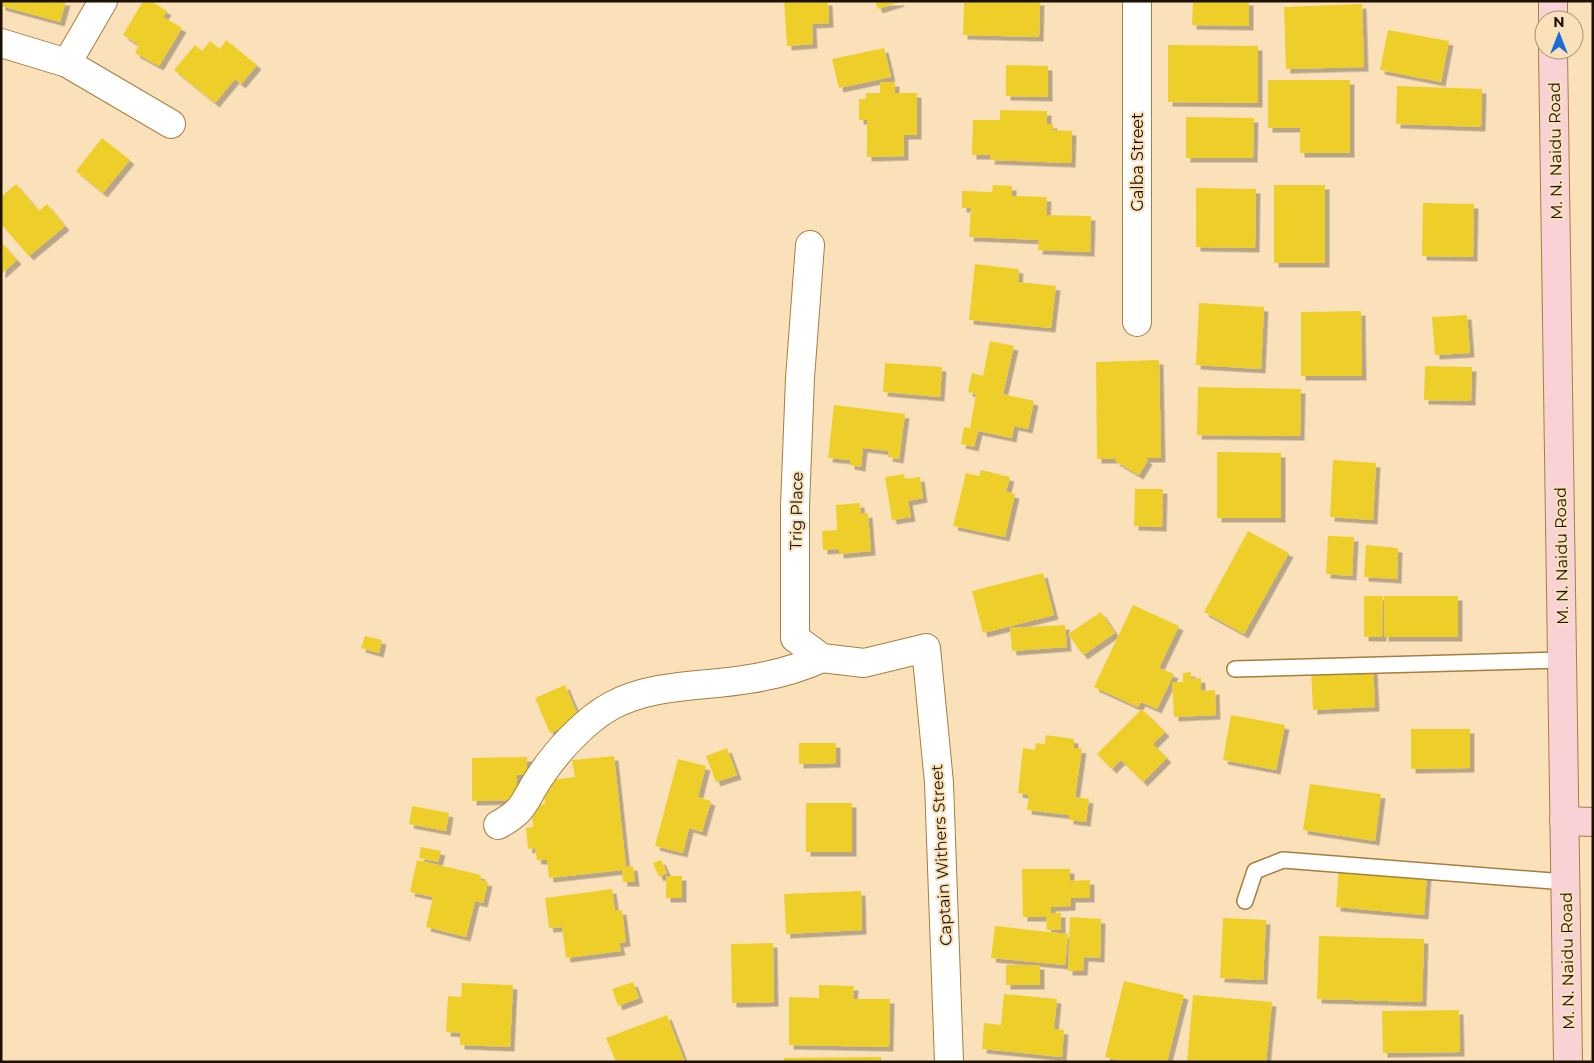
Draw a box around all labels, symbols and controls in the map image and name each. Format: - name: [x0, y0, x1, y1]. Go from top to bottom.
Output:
- north arrow: [1534, 10, 1584, 60]
- text: N: [1553, 13, 1565, 31]
- street label: M. N. Naidu Road: [1545, 82, 1566, 220]
- street label: Galba Street: [1128, 112, 1147, 211]
- street label: Trig Place: [786, 472, 807, 550]
- street label: M. N. Naidu Road: [1551, 487, 1572, 625]
- street label: Captain Withers Street: [927, 763, 956, 946]
- street label: M. N. Naidu Road: [1557, 892, 1578, 1030]

